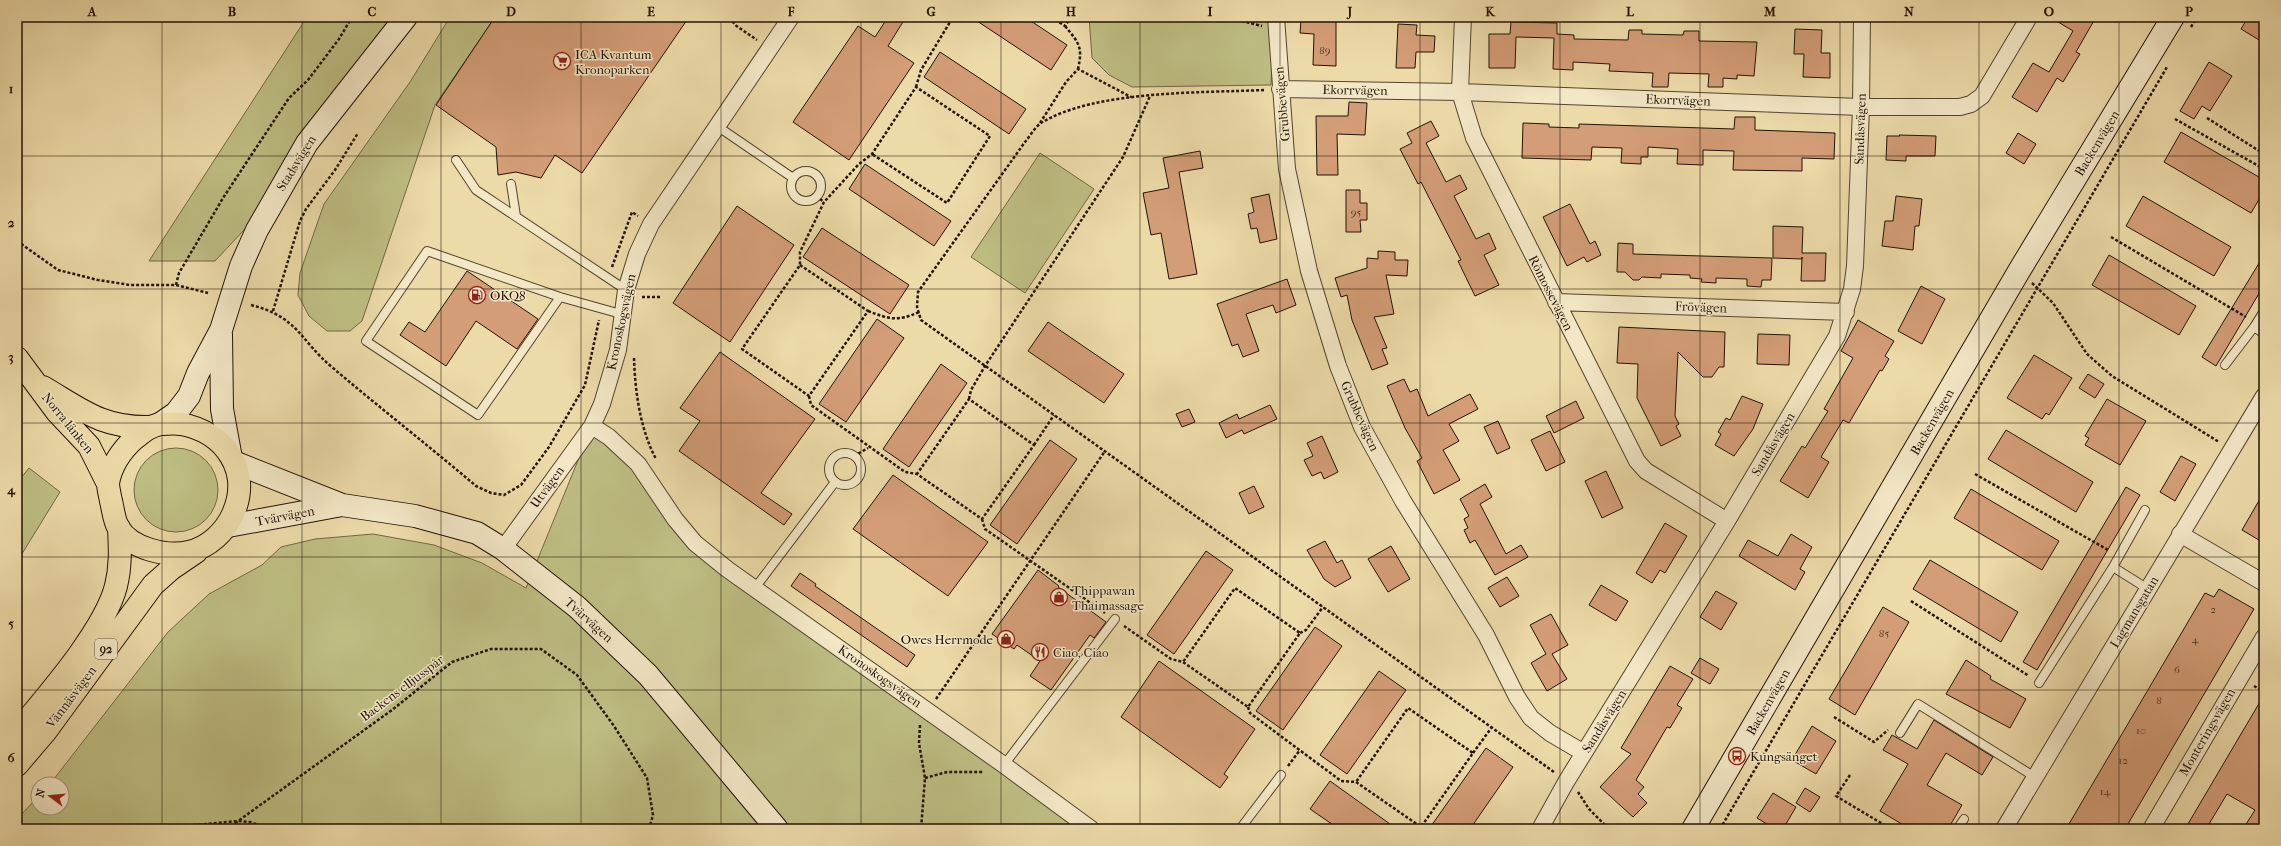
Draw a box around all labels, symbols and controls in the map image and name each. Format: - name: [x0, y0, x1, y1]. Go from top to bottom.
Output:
- text: A: [87, 4, 97, 19]
- text: B: [228, 4, 237, 19]
- text: C: [368, 4, 377, 19]
- text: D: [506, 4, 516, 19]
- text: E: [647, 4, 655, 19]
- text: F: [787, 4, 795, 19]
- text: G: [926, 4, 936, 19]
- text: H: [1066, 4, 1077, 19]
- text: I: [1207, 4, 1213, 19]
- text: J: [1346, 4, 1353, 20]
- text: K: [1485, 4, 1496, 19]
- text: L: [1626, 4, 1635, 19]
- text: M: [1763, 4, 1776, 19]
- text: N: [1904, 4, 1914, 19]
- text: O: [2044, 4, 2054, 19]
- text: P: [2185, 4, 2193, 19]
- house number: 89: [1319, 44, 1331, 57]
- place label: ICA Kvantum Kronoparken: [575, 47, 652, 77]
- supermarket icon: ICA Kvantum Kronoparken: [552, 51, 572, 71]
- street label: Grubbevägen: [1271, 65, 1293, 142]
- text: 1: [9, 81, 14, 96]
- street label: Ekorrvägen: [1322, 82, 1388, 98]
- street label: Ekorrvägen: [1645, 91, 1711, 109]
- street label: Sandåsvägen: [1851, 93, 1869, 165]
- street label: Backenvägen: [2072, 107, 2123, 178]
- street label: Stadsvägen: [273, 132, 319, 194]
- house number: 95: [1351, 206, 1362, 219]
- text: 2: [8, 215, 15, 230]
- street label: Römossevägen: [1526, 253, 1577, 333]
- street label: Kronoskogsvägen: [603, 272, 639, 372]
- fuel station icon: OKQ8: [467, 285, 487, 305]
- place label: OKQ8: [490, 288, 526, 303]
- street label: Frövägen: [1675, 299, 1728, 315]
- text: 3: [8, 349, 14, 365]
- street label: Grubbevägen: [1338, 379, 1382, 454]
- street label: Backenvägen: [1907, 386, 1957, 458]
- street label: Norra länken: [39, 390, 97, 457]
- street label: Sandåsvägen: [1748, 409, 1798, 478]
- street label: Utvägen: [527, 463, 567, 511]
- text: 4: [6, 482, 16, 498]
- street label: Tvärvägen: [254, 503, 316, 529]
- street label: Lagmansgatan: [2107, 573, 2162, 651]
- place label: Thippawan Thaimassage: [1072, 583, 1145, 613]
- shop icon: Thippawan Thaimassage: [1049, 587, 1069, 607]
- street label: Tvärvägen: [562, 594, 617, 646]
- house number: 2: [2210, 603, 2216, 616]
- text: 5: [8, 616, 14, 631]
- house number: 85: [1879, 627, 1889, 640]
- shop icon: Owes Herrmode: [996, 629, 1016, 649]
- place label: Owes Herrmode: [901, 632, 994, 647]
- house number: 4: [2192, 633, 2199, 646]
- road number: 92: [95, 639, 117, 659]
- street label: Kronoskogsvägen: [835, 642, 925, 711]
- restaurant icon: Ciao, Ciao: [1030, 642, 1050, 662]
- place label: Ciao, Ciao: [1053, 645, 1109, 660]
- street label: Backens elljusspår: [357, 651, 447, 724]
- street label: Vännäsvägen: [42, 663, 99, 732]
- house number: 6: [2174, 663, 2180, 676]
- street label: Backenvägen: [1743, 666, 1793, 738]
- street label: Monteringsvägen: [2176, 685, 2238, 779]
- street label: Sandåsvägen: [1579, 686, 1630, 755]
- house number: 8: [2156, 694, 2162, 707]
- house number: 10: [2136, 724, 2146, 737]
- bus stop icon: Kungsänget: [1727, 746, 1747, 766]
- place label: Kungsänget: [1750, 749, 1818, 764]
- text: 6: [7, 750, 15, 765]
- house number: 12: [2118, 754, 2128, 767]
- north arrow: [30, 776, 70, 816]
- house number: 14: [2100, 785, 2111, 798]
- text: N: [33, 787, 48, 799]

